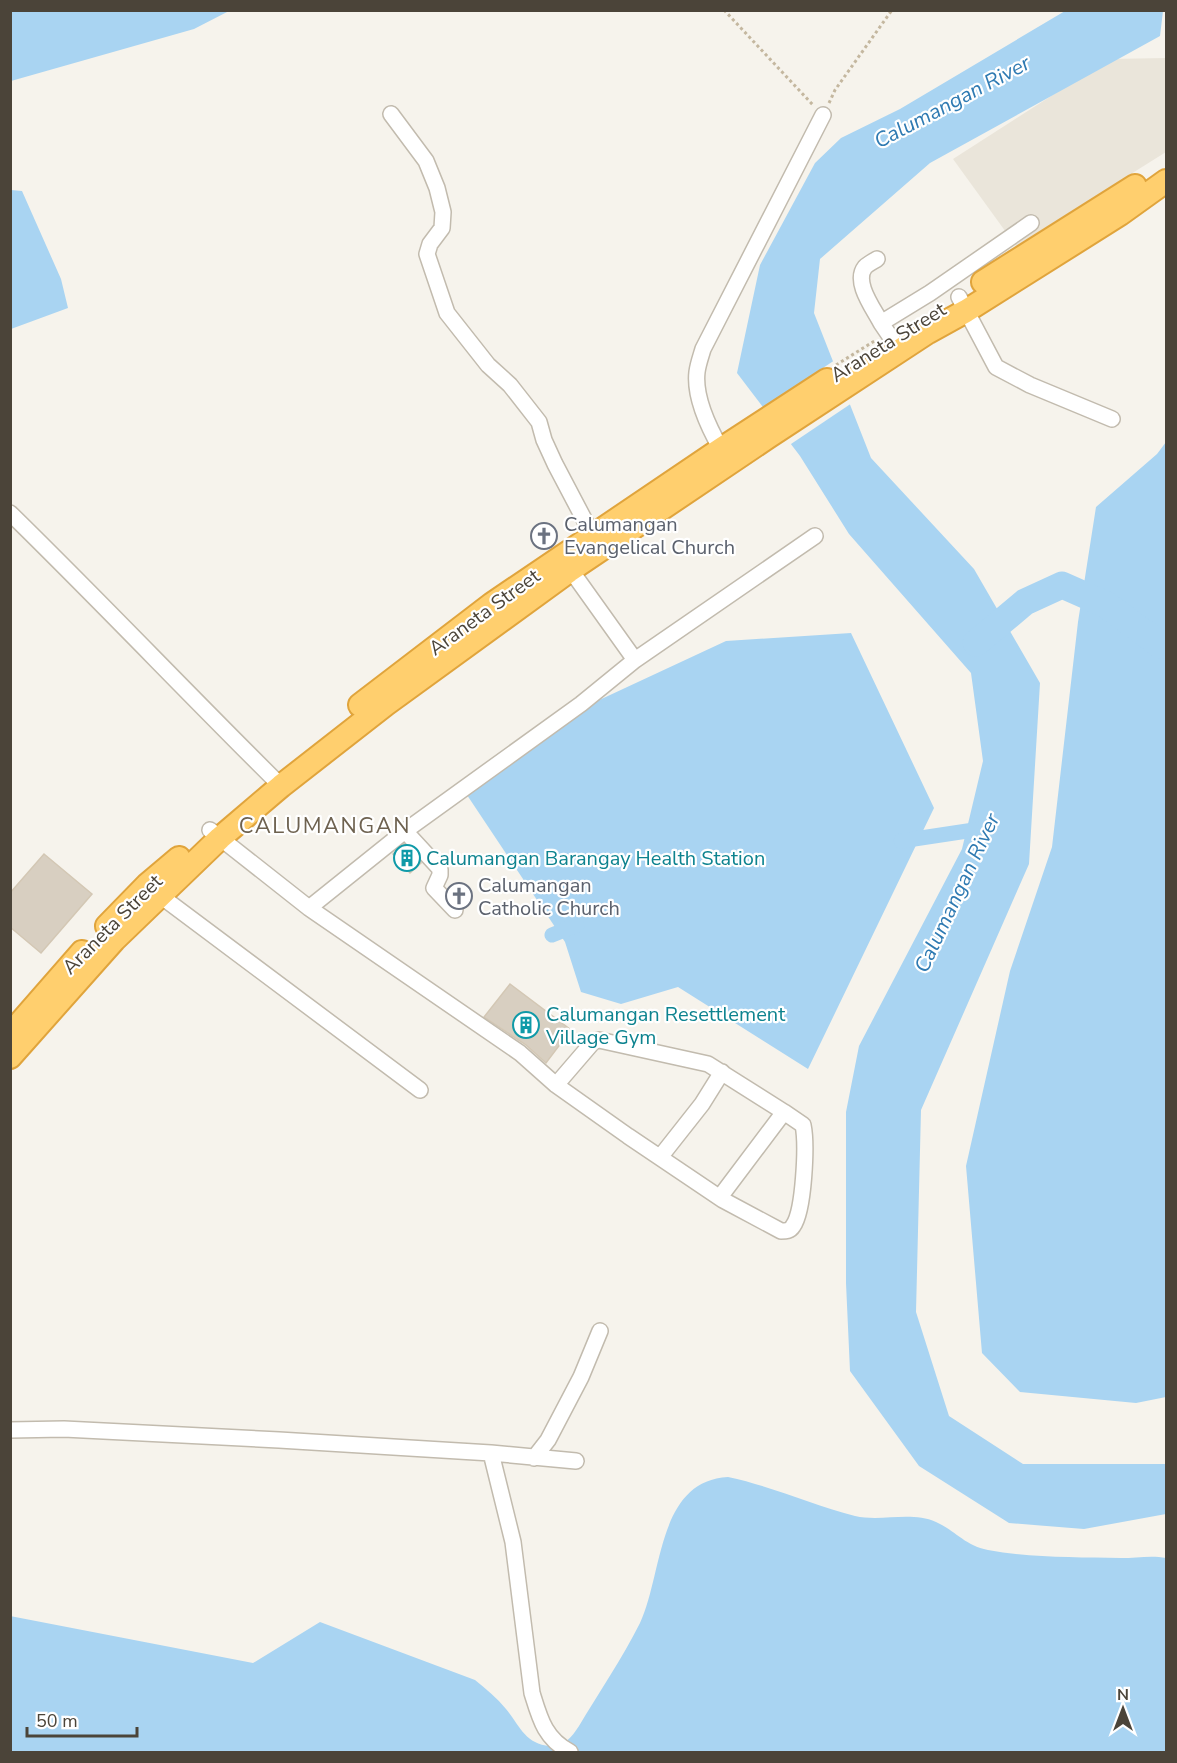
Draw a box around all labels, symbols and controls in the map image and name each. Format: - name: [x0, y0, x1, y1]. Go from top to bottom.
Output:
- water label: Calumangan River: [869, 49, 1035, 155]
- street label: Araneta Street: [825, 296, 952, 389]
- place label: Calumangan Evangelical Church: [564, 511, 735, 561]
- church icon: Calumangan Evangelical Church: [529, 521, 559, 551]
- street label: Araneta Street: [423, 562, 546, 662]
- water label: Calumangan River: [908, 808, 1006, 977]
- district label: CALUMANGAN: [239, 811, 411, 841]
- building icon: Calumangan Barangay Health Station: [392, 843, 422, 873]
- place label: Calumangan Barangay Health Station: [426, 845, 765, 872]
- street label: Araneta Street: [56, 868, 169, 980]
- place label: Calumangan Catholic Church: [478, 872, 620, 922]
- church icon: Calumangan Catholic Church: [444, 881, 474, 911]
- place label: Calumangan Resettlement Village Gym: [545, 1001, 786, 1051]
- building icon: Calumangan Resettlement Village Gym: [511, 1010, 541, 1040]
- north arrow: [1093, 1679, 1153, 1739]
- text: N: [1117, 1684, 1129, 1706]
- scale bar: [27, 1700, 136, 1738]
- text: 50 m: [36, 1709, 78, 1733]

